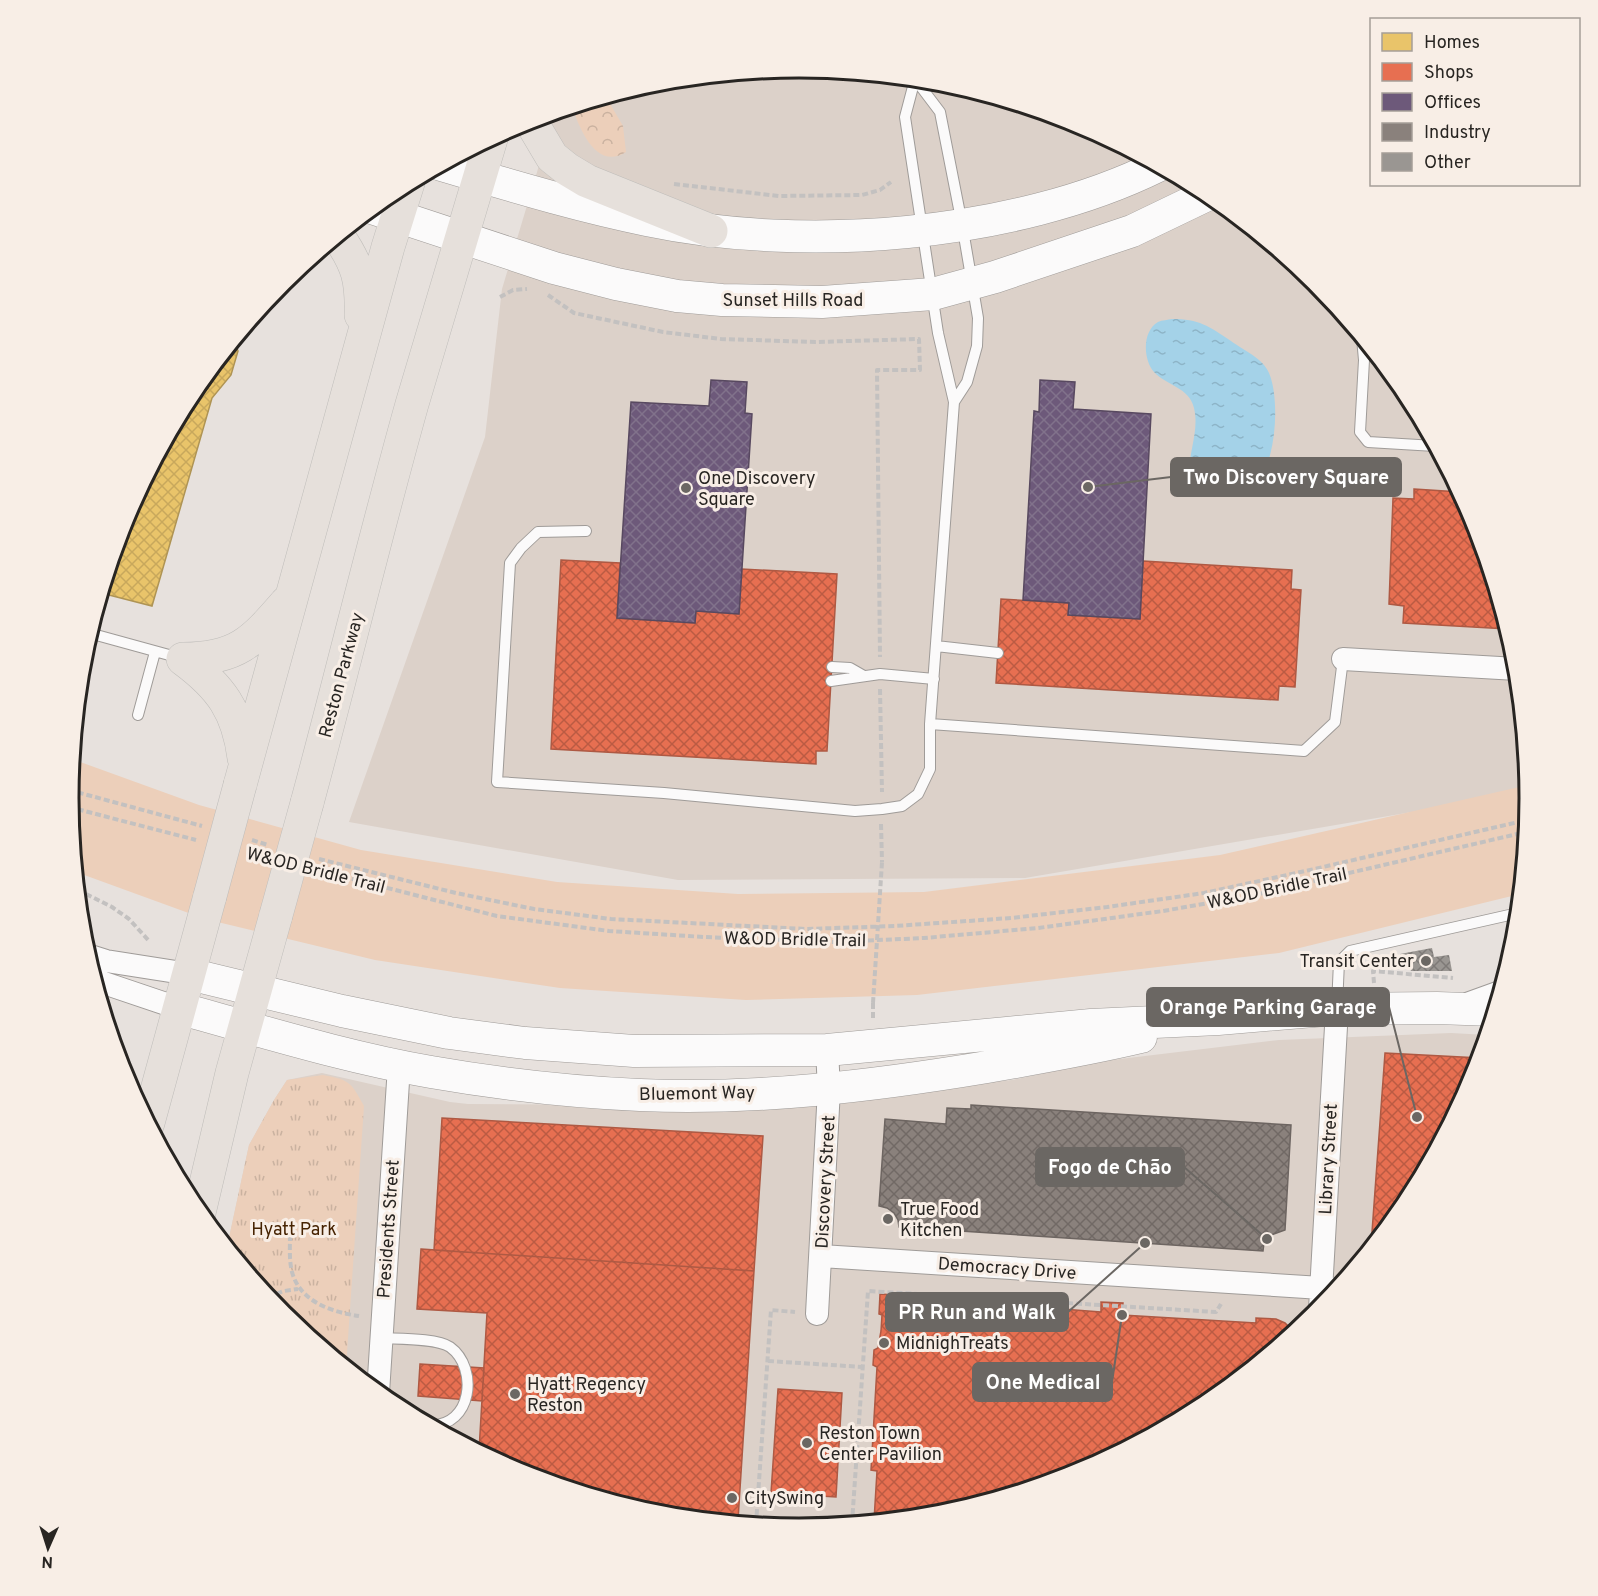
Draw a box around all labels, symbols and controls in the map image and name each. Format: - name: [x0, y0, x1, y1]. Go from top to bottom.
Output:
- legend: [1370, 18, 1580, 186]
- text: Homes: [1424, 32, 1480, 55]
- text: Shops: [1424, 62, 1474, 85]
- text: Offices: [1424, 92, 1481, 115]
- text: Industry: [1424, 122, 1491, 145]
- text: Other: [1424, 152, 1471, 175]
- street label: Sunset Hills Road: [723, 290, 863, 313]
- callout: Two Discovery Square: [1171, 458, 1401, 496]
- text: Two Discovery Square: [1183, 466, 1389, 492]
- place label: One Discovery Square: [698, 468, 815, 512]
- marker: One Discovery Square: [679, 481, 693, 495]
- street label: Reston Parkway: [315, 610, 370, 741]
- street label: W&OD Bridle Trail: [244, 843, 388, 900]
- street label: W&OD Bridle Trail: [1205, 863, 1349, 916]
- street label: W&OD Bridle Trail: [724, 928, 866, 953]
- place label: Transit Center: [1300, 951, 1414, 974]
- marker: Transit Center: [1419, 954, 1433, 968]
- callout: Orange Parking Garage: [1147, 988, 1389, 1026]
- text: Orange Parking Garage: [1159, 996, 1377, 1022]
- street label: Bluemont Way: [639, 1082, 755, 1107]
- street label: Library Street: [1315, 1103, 1344, 1215]
- street label: Discovery Street: [812, 1115, 841, 1249]
- callout: Fogo de Chão: [1036, 1148, 1184, 1186]
- text: Fogo de Chão: [1048, 1156, 1172, 1182]
- street label: Presidents Street: [373, 1159, 406, 1299]
- place label: True Food Kitchen: [900, 1199, 979, 1243]
- marker: True Food Kitchen: [881, 1212, 895, 1226]
- park label: Hyatt Park: [251, 1219, 337, 1242]
- street label: Democracy Drive: [937, 1253, 1077, 1286]
- callout: PR Run and Walk: [886, 1293, 1068, 1331]
- text: PR Run and Walk: [898, 1301, 1056, 1327]
- place label: MidnighTreats: [896, 1333, 1009, 1356]
- marker: MidnighTreats: [877, 1336, 891, 1350]
- callout: One Medical: [973, 1363, 1112, 1401]
- text: One Medical: [985, 1371, 1101, 1397]
- place label: Hyatt Regency Reston: [527, 1374, 646, 1418]
- marker: Hyatt Regency Reston: [508, 1387, 522, 1401]
- place label: Reston Town Center Pavilion: [819, 1423, 942, 1467]
- marker: Reston Town Center Pavilion: [800, 1436, 814, 1450]
- place label: CitySwing: [744, 1488, 824, 1511]
- marker: CitySwing: [725, 1491, 739, 1505]
- north arrow: [18, 1518, 78, 1578]
- text: N: [41, 1551, 54, 1571]

